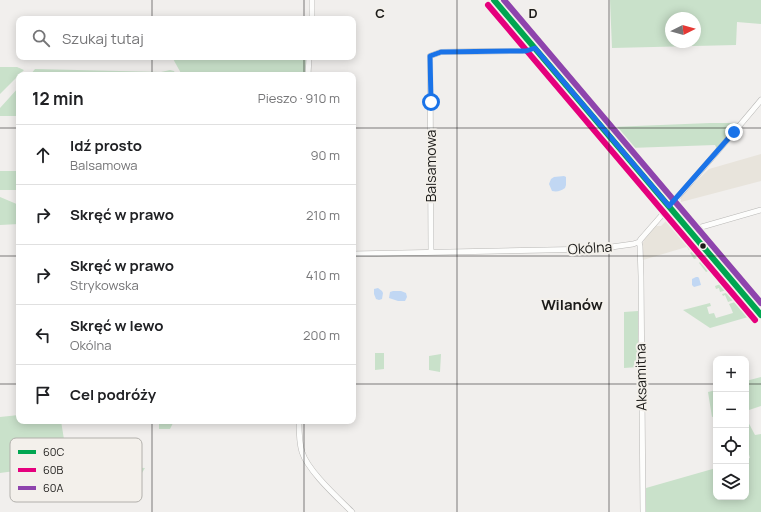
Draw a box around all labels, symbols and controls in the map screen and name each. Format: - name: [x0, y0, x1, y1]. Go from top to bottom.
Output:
- text: C: [375, 4, 385, 22]
- text: D: [528, 4, 538, 22]
- north arrow: [665, 12, 701, 48]
- search box: [16, 16, 356, 60]
- icon: search: [30, 27, 52, 49]
- text: Szukaj tutaj: [62, 28, 144, 49]
- text: 12 min: [32, 87, 84, 110]
- text: Pieszo · 910 m: [258, 89, 340, 107]
- route start: [422, 93, 440, 111]
- route end: [725, 123, 743, 141]
- street label: Balsamowa: [421, 130, 440, 202]
- text: Idź prosto: [70, 135, 142, 156]
- icon: ahead: [32, 144, 54, 166]
- text: 90 m: [310, 146, 340, 164]
- text: Balsamowa: [70, 156, 138, 174]
- icon: right: [32, 204, 54, 226]
- text: Skręć w prawo: [70, 204, 174, 225]
- text: 210 m: [306, 206, 340, 224]
- street label: Okólna: [567, 236, 613, 259]
- unlabelled marker: [698, 241, 708, 251]
- text: Skręć w prawo: [70, 255, 174, 276]
- icon: right: [32, 264, 54, 286]
- text: 410 m: [306, 266, 340, 284]
- text: Strykowska: [70, 276, 139, 294]
- district label: Wilanów: [541, 294, 603, 315]
- text: Skręć w lewo: [70, 315, 164, 336]
- icon: left: [32, 324, 54, 346]
- text: 200 m: [303, 326, 340, 344]
- text: Okólna: [70, 336, 111, 354]
- street label: Aksamitna: [630, 343, 651, 411]
- map controls: [713, 356, 749, 500]
- button: +: [713, 356, 749, 392]
- icon: arrive: [32, 384, 54, 406]
- text: Cel podróży: [70, 384, 156, 405]
- button: −: [713, 392, 749, 428]
- button: locate: [713, 428, 749, 464]
- legend: [10, 438, 142, 502]
- text: 60C: [43, 444, 65, 459]
- text: 60B: [43, 462, 64, 477]
- button: layers: [713, 464, 749, 500]
- text: 60A: [43, 480, 64, 495]

